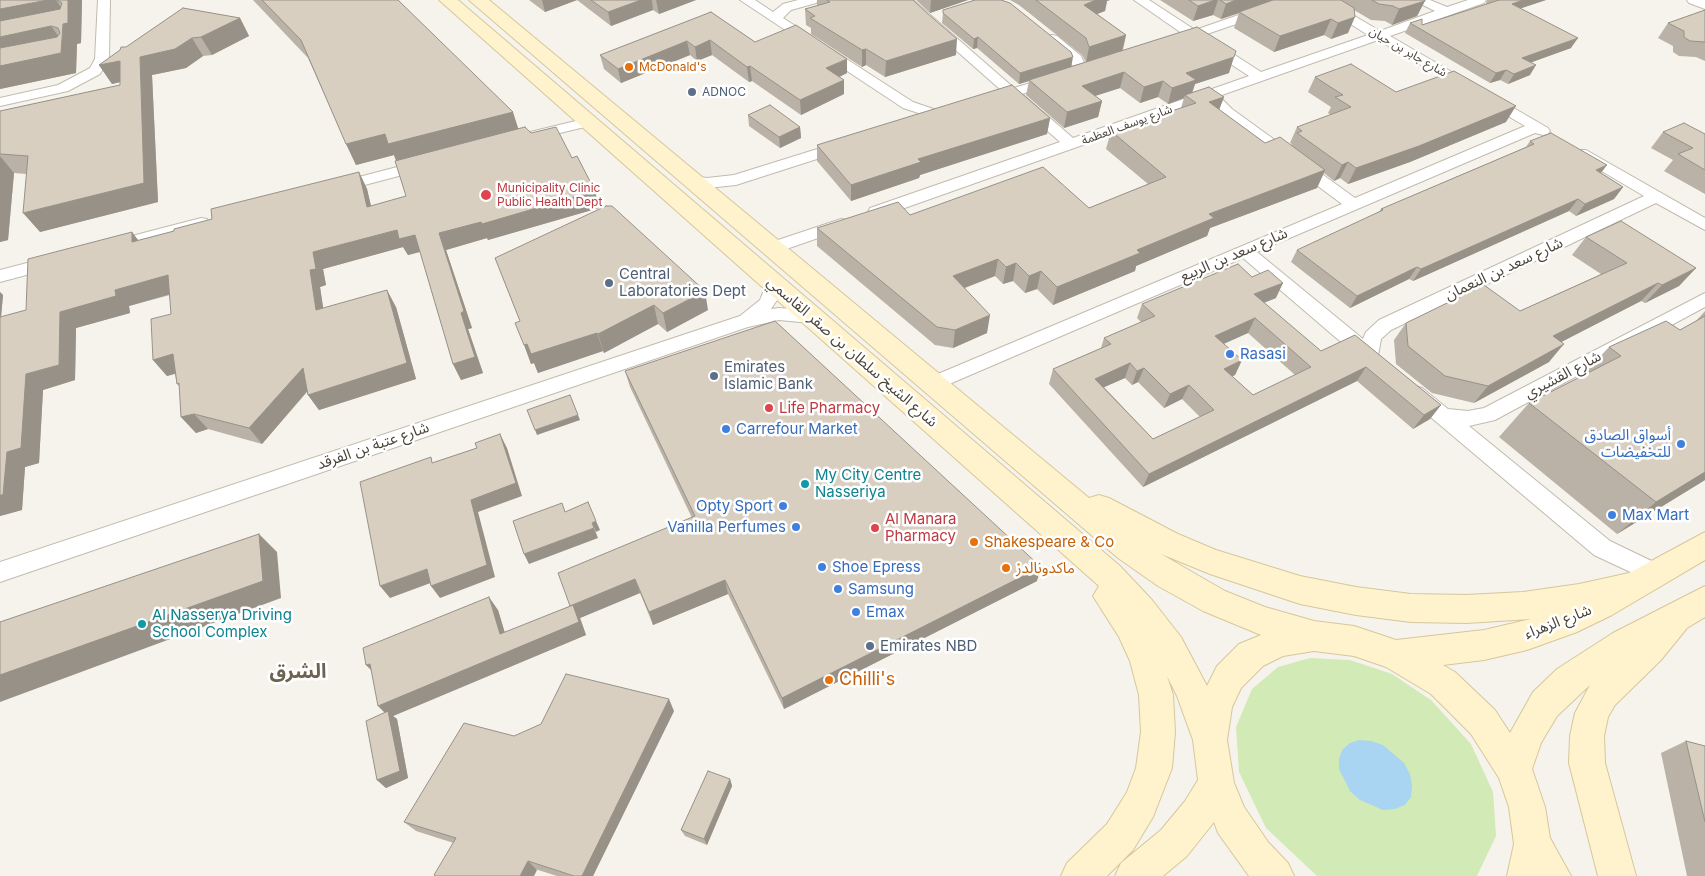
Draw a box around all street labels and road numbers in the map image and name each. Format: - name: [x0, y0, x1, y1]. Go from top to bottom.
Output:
- street label: شارع جابر بن حيان: [1367, 24, 1449, 80]
- street label: شارع يوسف العظمة: [1080, 102, 1174, 148]
- street label: شارع سعد بن الربيع: [1178, 224, 1290, 286]
- street label: شارع سعد بن النعمان: [1442, 234, 1566, 304]
- street label: شارع الشيخ سلطان بن صقر القاسمي: [763, 273, 941, 431]
- street label: شارع القشيري: [1522, 347, 1604, 403]
- street label: شارع عتبة بن الفرقد: [315, 418, 431, 474]
- street label: شارع الزهراء: [1522, 601, 1594, 643]

